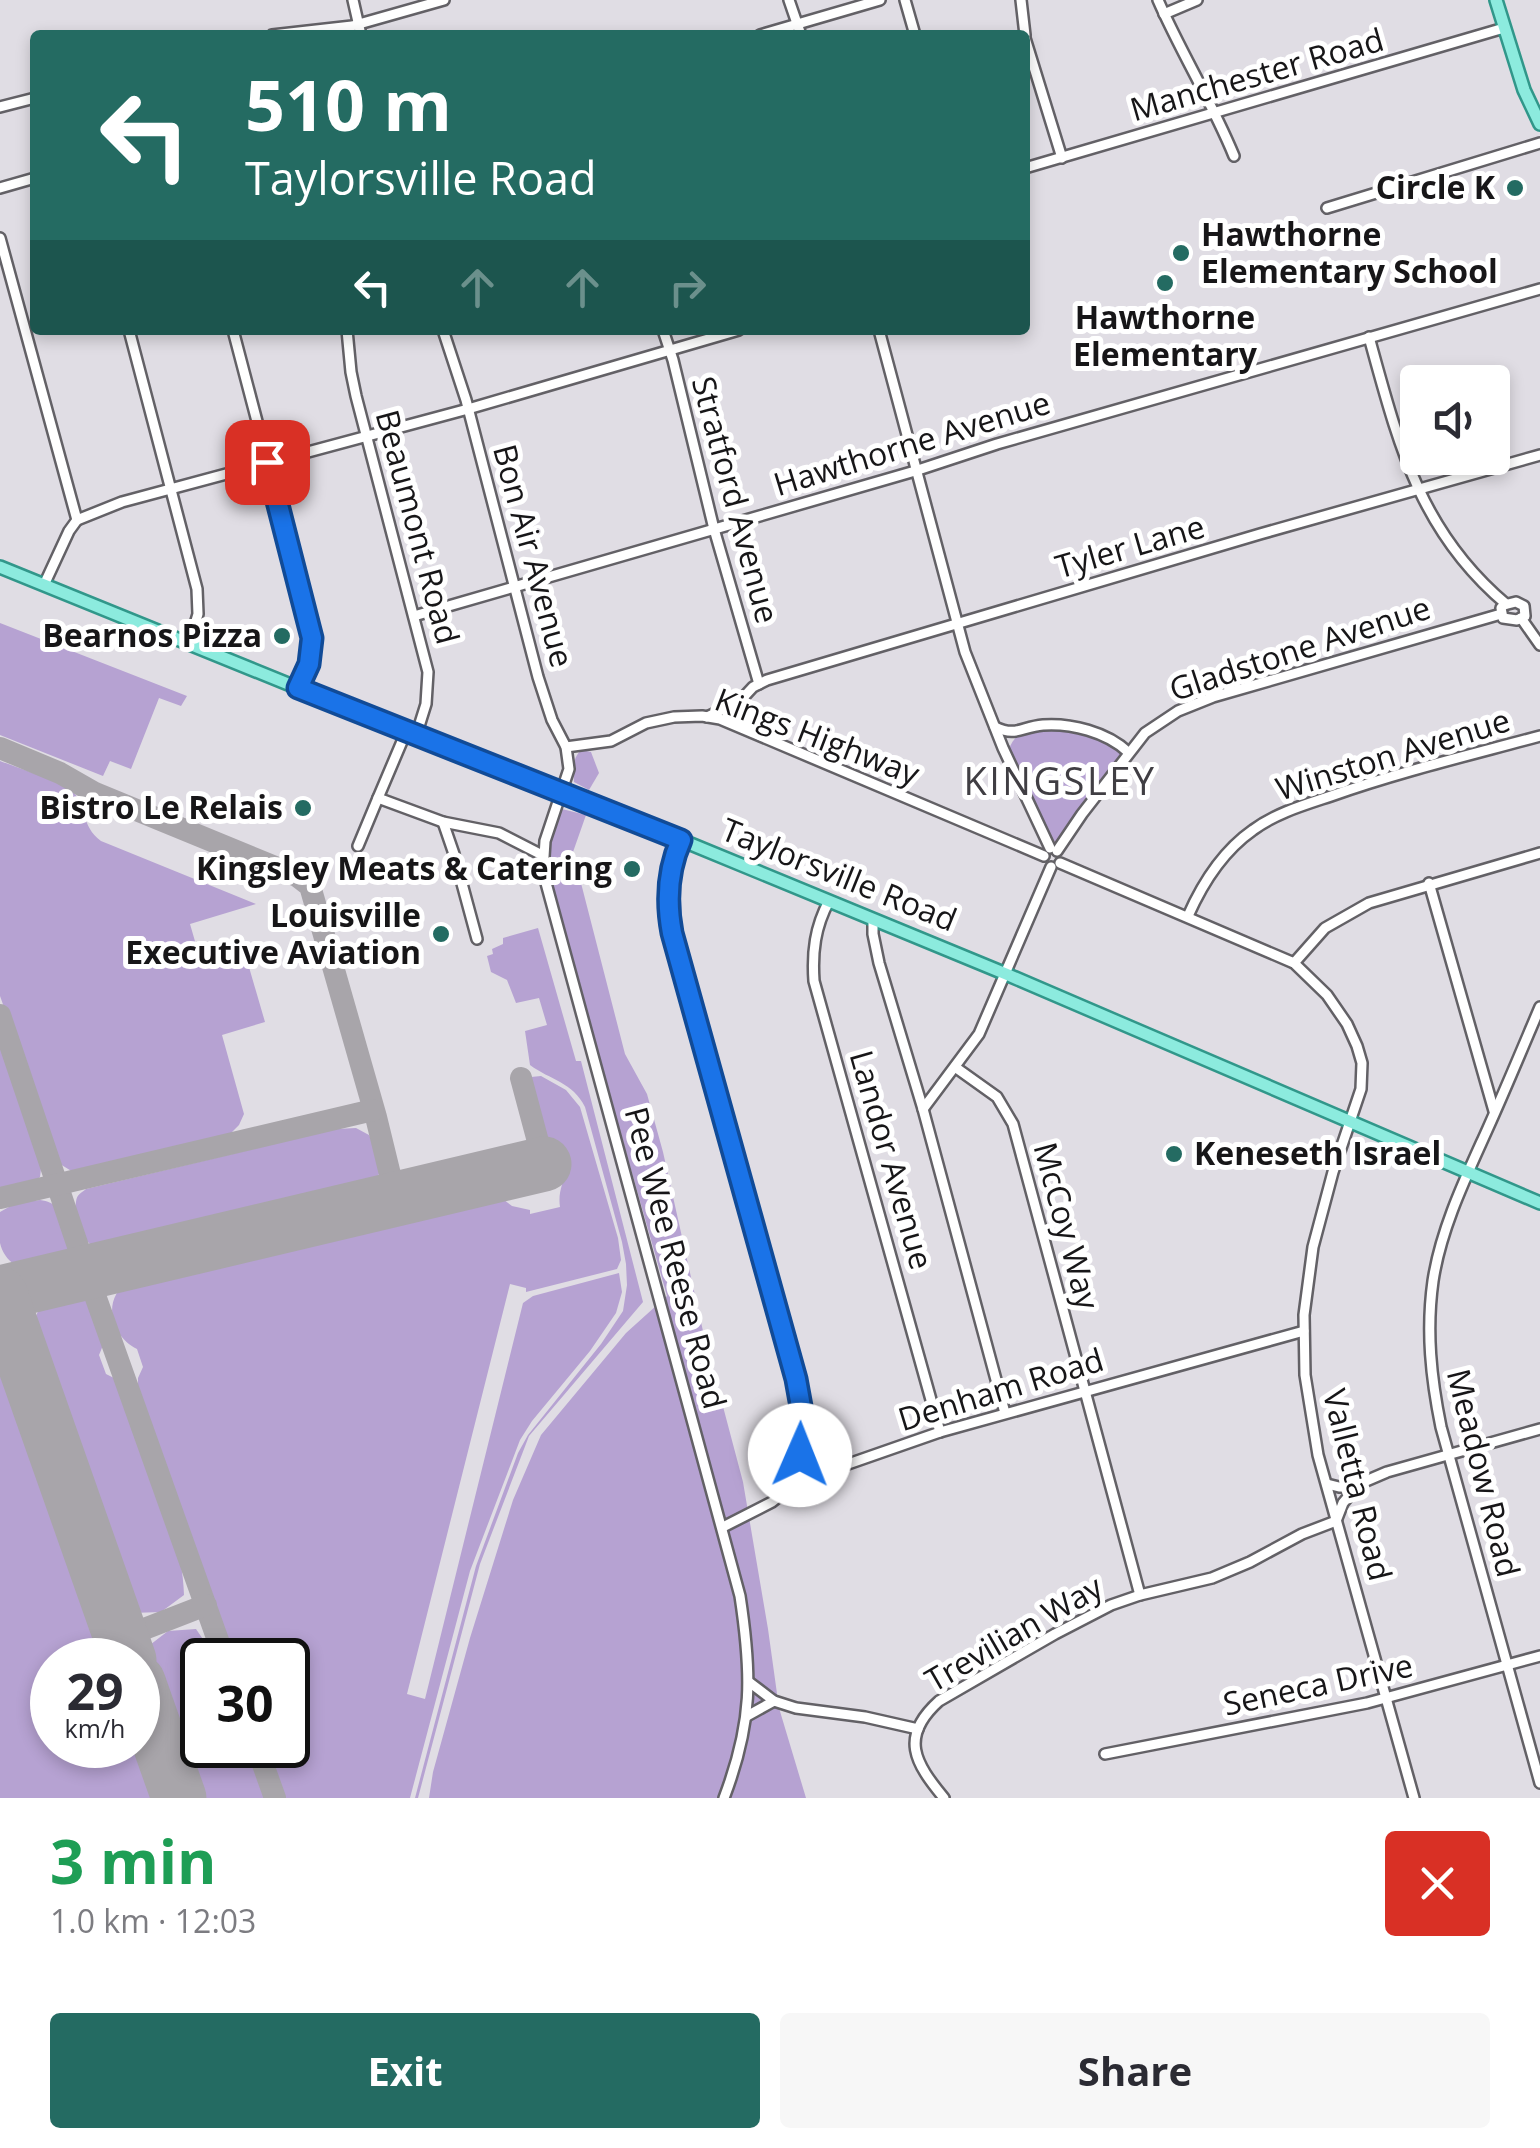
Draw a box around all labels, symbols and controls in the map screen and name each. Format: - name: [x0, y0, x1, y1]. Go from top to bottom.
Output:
- street label: Manchester Road: [1125, 17, 1388, 130]
- text: 510 m: [245, 56, 452, 152]
- icon: left: [80, 70, 210, 200]
- text: Taylorsville Road: [245, 147, 597, 208]
- place label: Circle K: [1376, 165, 1496, 208]
- marker: Circle K: [1504, 177, 1526, 199]
- place label: Hawthorne Elementary School: [1201, 212, 1498, 292]
- marker: Hawthorne Elementary School: [1170, 242, 1192, 264]
- icon: left: [345, 260, 400, 315]
- icon: ahead: [450, 260, 505, 315]
- icon: ahead: [555, 260, 610, 315]
- icon: right: [660, 260, 715, 315]
- marker: Hawthorne Elementary: [1154, 272, 1176, 294]
- place label: Hawthorne Elementary: [1073, 295, 1258, 375]
- map controls: [1400, 365, 1510, 475]
- button: sound: [1400, 365, 1510, 475]
- street label: Stratford Avenue: [683, 372, 790, 628]
- street label: Hawthorne Avenue: [768, 380, 1055, 505]
- street label: Beaumont Road: [367, 405, 470, 648]
- pin: [225, 420, 310, 505]
- icon: arrive: [240, 435, 295, 490]
- street label: Bon Air Avenue: [484, 439, 585, 672]
- street label: Tyler Lane: [1050, 504, 1209, 587]
- street label: Gladstone Avenue: [1164, 585, 1435, 710]
- place label: Bearnos Pizza: [42, 613, 262, 656]
- marker: Bearnos Pizza: [271, 625, 293, 647]
- street label: Kings Highway: [709, 677, 927, 795]
- street label: Winston Avenue: [1270, 698, 1515, 810]
- district label: KINGSLEY: [963, 754, 1157, 806]
- place label: Bistro Le Relais: [39, 785, 283, 828]
- marker: Bistro Le Relais: [292, 797, 314, 819]
- street label: Taylorsville Road: [716, 807, 963, 940]
- place label: Kingsley Meats & Catering: [196, 846, 612, 889]
- marker: Kingsley Meats & Catering: [621, 858, 643, 880]
- place label: Louisville Executive Aviation: [125, 893, 421, 973]
- marker: Louisville Executive Aviation: [430, 923, 452, 945]
- street label: Landor Avenue: [841, 1045, 944, 1274]
- street label: Pee Wee Reese Road: [615, 1102, 737, 1413]
- place label: Keneseth Israel: [1194, 1131, 1441, 1174]
- street label: McCoy Way: [1025, 1137, 1111, 1315]
- marker: Keneseth Israel: [1163, 1143, 1185, 1165]
- street label: Denham Road: [893, 1337, 1108, 1440]
- street label: Meadow Road: [1438, 1364, 1531, 1581]
- street label: Valletta Road: [1314, 1384, 1403, 1585]
- position arrow: [748, 1403, 852, 1507]
- street label: Trevilian Way: [917, 1564, 1111, 1701]
- speed limit sign: 30: [180, 1638, 310, 1768]
- street label: Seneca Drive: [1219, 1642, 1416, 1725]
- text: 29: [66, 1657, 124, 1725]
- text: km/h: [65, 1711, 125, 1745]
- text: 3 min: [50, 1820, 217, 1902]
- button: close: [1385, 1831, 1490, 1936]
- text: 1.0 km · 12:03: [50, 1899, 256, 1942]
- button: Exit: [50, 2013, 760, 2128]
- button: Share: [780, 2013, 1490, 2128]

